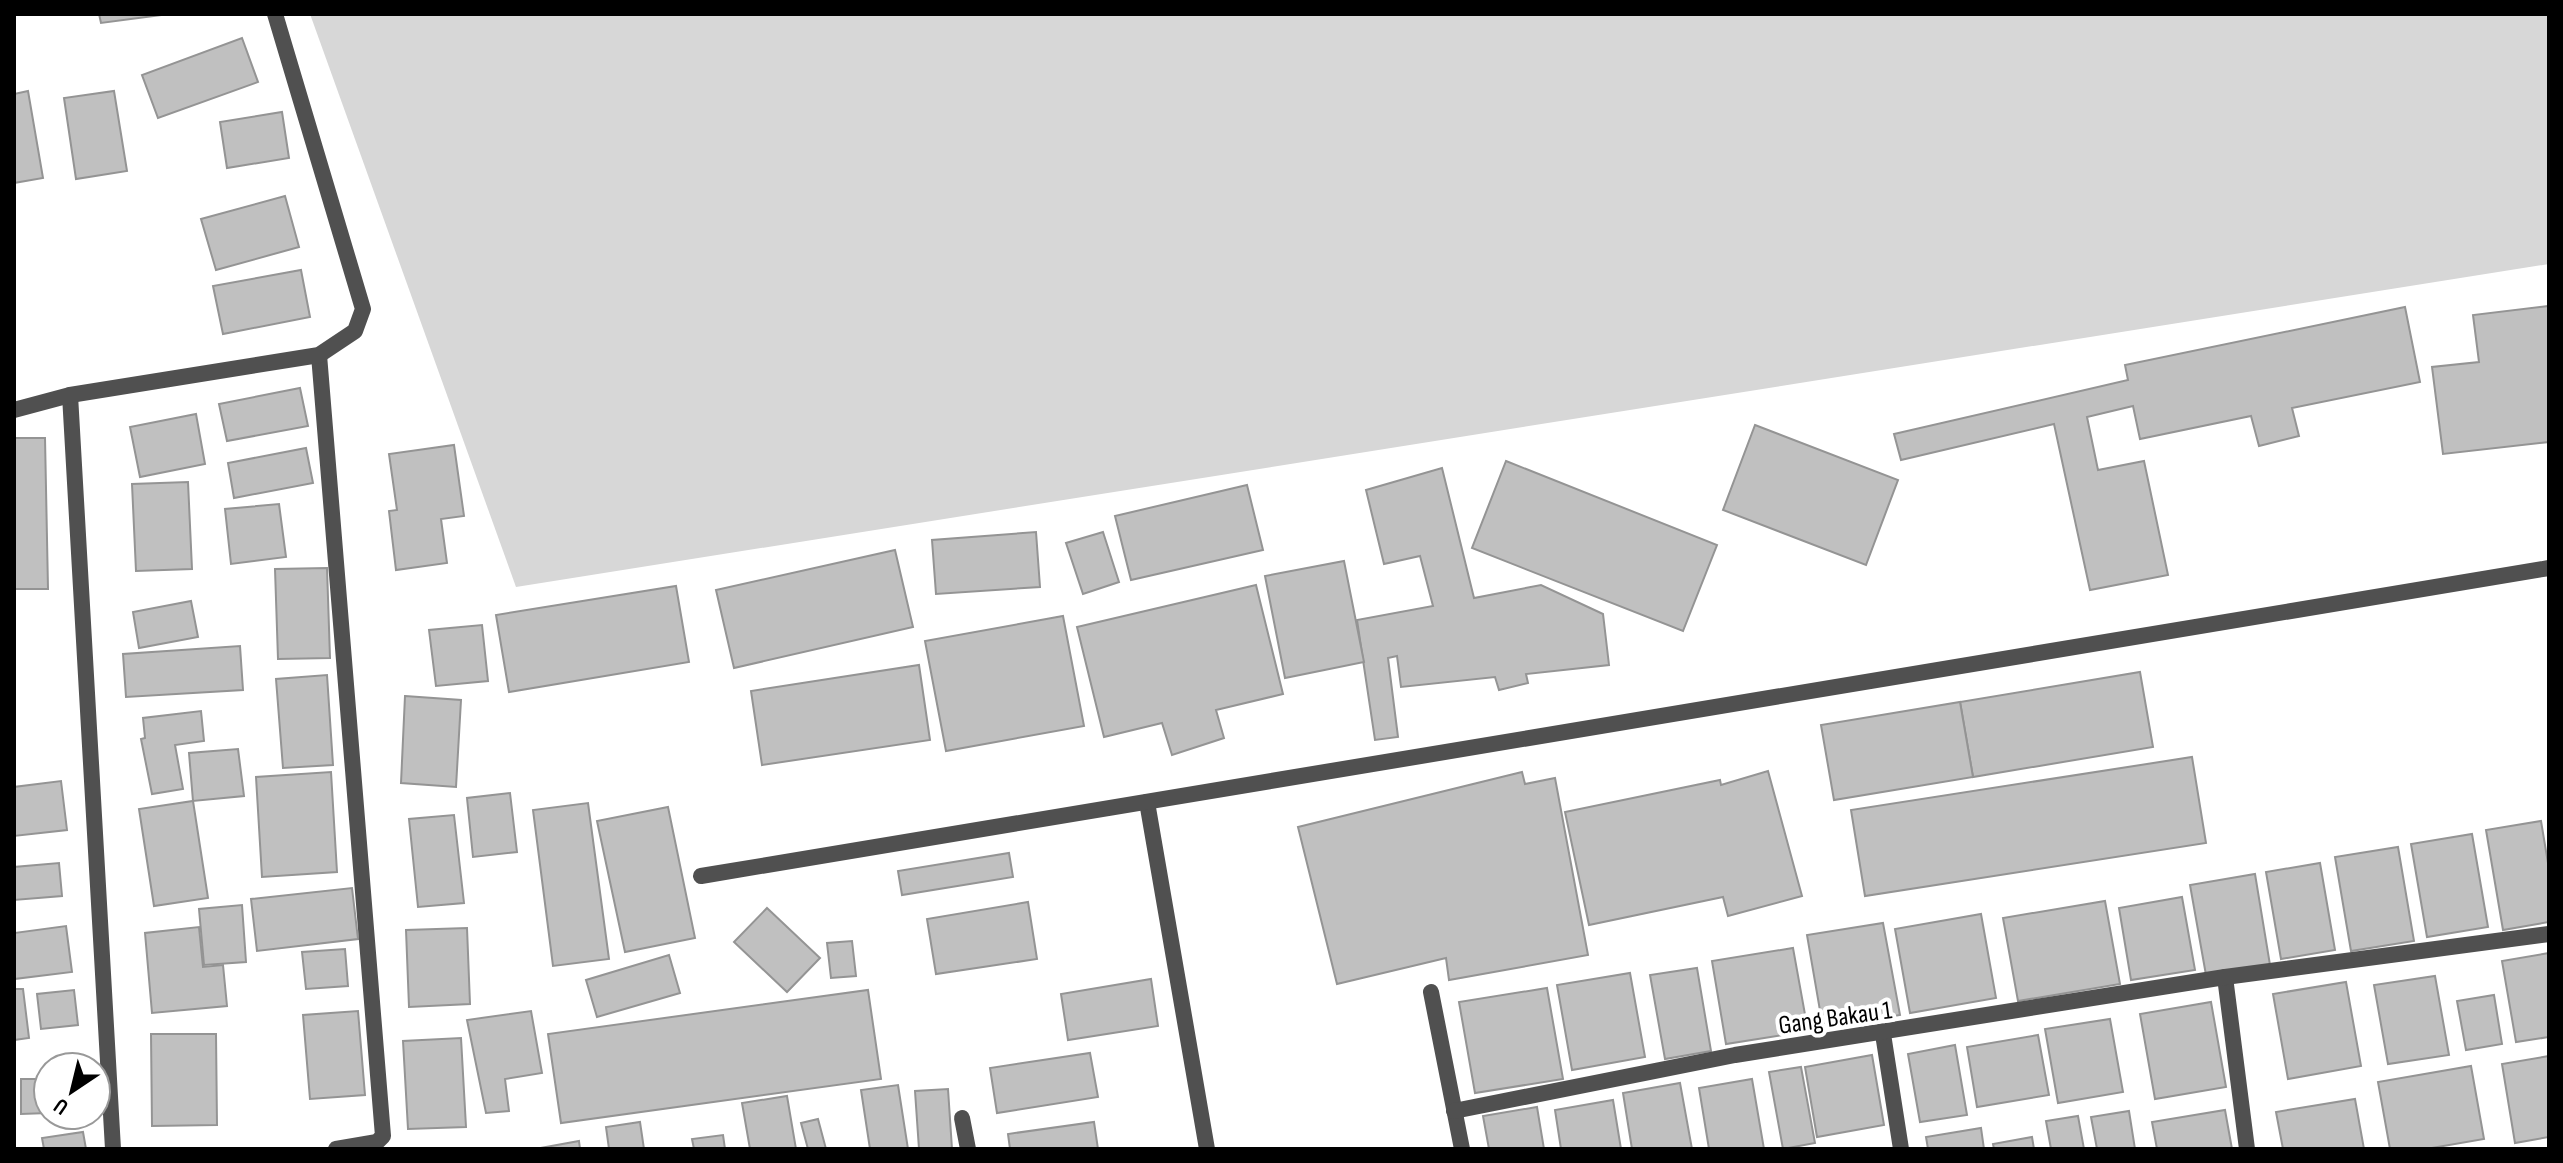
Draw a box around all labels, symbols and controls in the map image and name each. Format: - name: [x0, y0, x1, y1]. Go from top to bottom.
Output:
- street label: Gang Bakau 1: [1777, 995, 1894, 1042]
- north arrow: [32, 1051, 112, 1131]
- text: U: [49, 1092, 74, 1121]

